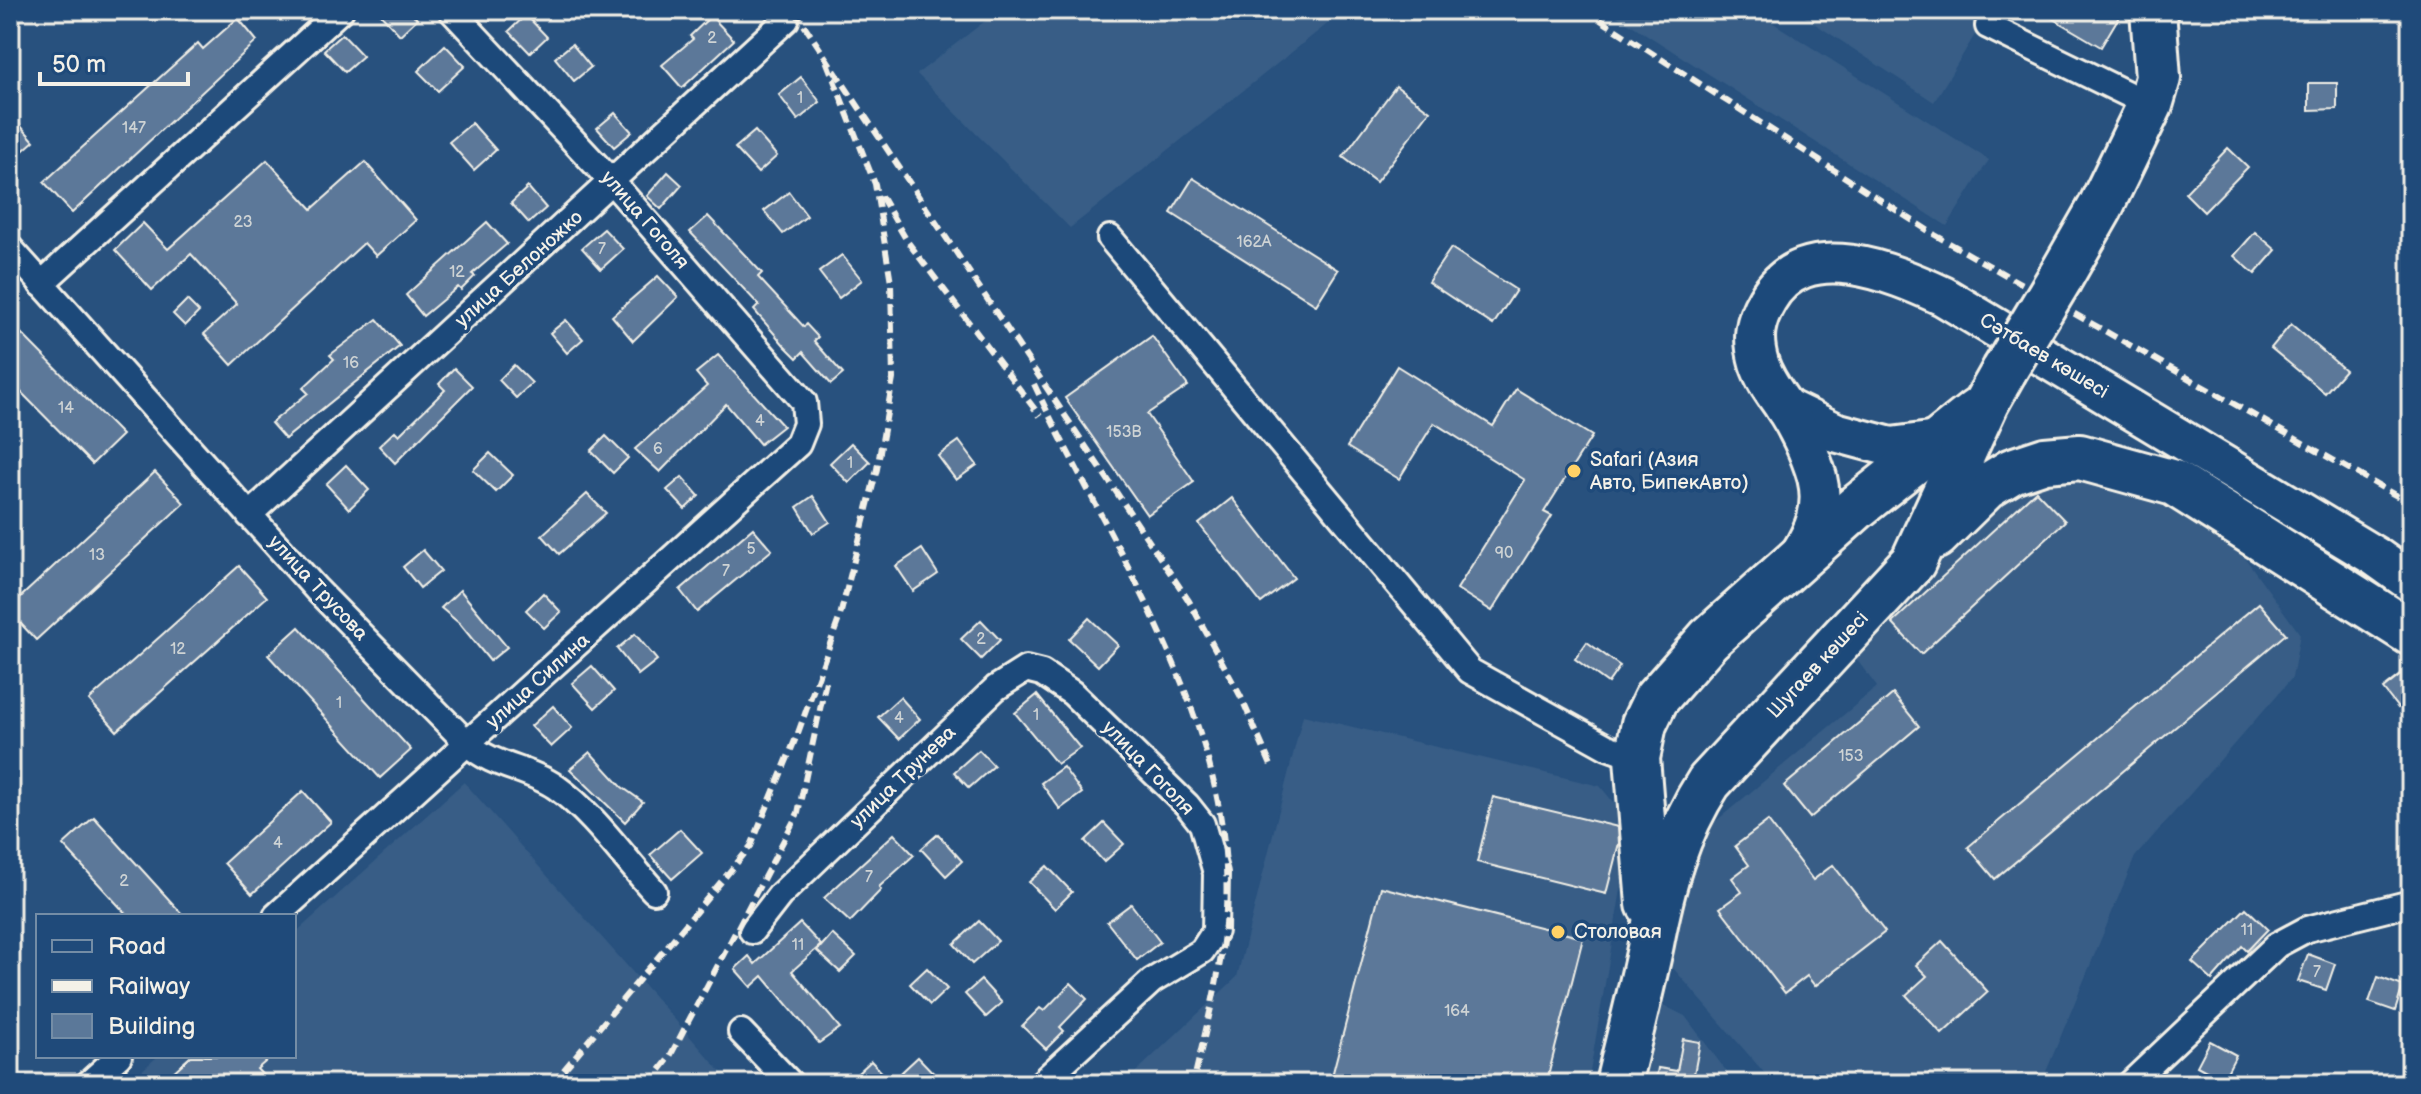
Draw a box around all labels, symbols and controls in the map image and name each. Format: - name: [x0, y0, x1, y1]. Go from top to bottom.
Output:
- house number: 2: [707, 29, 717, 48]
- scale bar: [40, 36, 188, 86]
- text: 50 m: [52, 50, 106, 79]
- house number: 1: [797, 89, 803, 108]
- house number: 147: [122, 119, 146, 138]
- street label: улица Гоголя: [596, 166, 694, 274]
- street label: улица Белоножко: [450, 205, 588, 333]
- house number: 23: [234, 213, 253, 232]
- house number: 162А: [1236, 233, 1272, 252]
- house number: 7: [598, 240, 606, 259]
- house number: 12: [449, 263, 465, 282]
- street label: Сәтбаев көшесі: [1975, 308, 2113, 404]
- house number: 16: [343, 354, 359, 373]
- house number: 14: [58, 399, 74, 418]
- house number: 4: [755, 412, 765, 431]
- house number: 153В: [1106, 423, 1142, 442]
- house number: 6: [653, 440, 663, 459]
- place label: Safari (Азия Авто, БипекАвто): [1589, 448, 1749, 495]
- house number: 1: [847, 454, 853, 473]
- marker: Safari (Азия Авто, БипекАвто): [1565, 462, 1583, 480]
- street label: улица Трусова: [263, 530, 373, 646]
- house number: 5: [746, 540, 756, 559]
- house number: 90: [1495, 544, 1513, 563]
- house number: 13: [89, 546, 105, 565]
- house number: 7: [722, 562, 730, 581]
- street label: Шугаев көшесі: [1762, 607, 1874, 723]
- street label: улица Силина: [481, 628, 595, 734]
- house number: 2: [976, 630, 986, 649]
- house number: 12: [170, 640, 186, 659]
- house number: 1: [336, 694, 342, 713]
- house number: 1: [1033, 706, 1039, 725]
- house number: 4: [894, 709, 904, 728]
- street label: улица Гоголя: [1097, 716, 1199, 820]
- street label: улица Трунева: [845, 720, 961, 833]
- house number: 153: [1838, 747, 1864, 766]
- house number: 4: [273, 834, 283, 853]
- house number: 7: [865, 868, 873, 887]
- house number: 2: [119, 872, 129, 891]
- legend: [36, 914, 296, 1058]
- place label: Столовая: [1574, 920, 1662, 944]
- house number: 11: [2241, 921, 2253, 940]
- marker: Столовая: [1549, 923, 1567, 941]
- text: Road: [108, 932, 166, 961]
- house number: 11: [792, 936, 804, 955]
- house number: 7: [2313, 963, 2321, 982]
- text: Railway: [108, 972, 190, 1001]
- house number: 164: [1444, 1002, 1470, 1021]
- text: Building: [108, 1012, 195, 1041]

